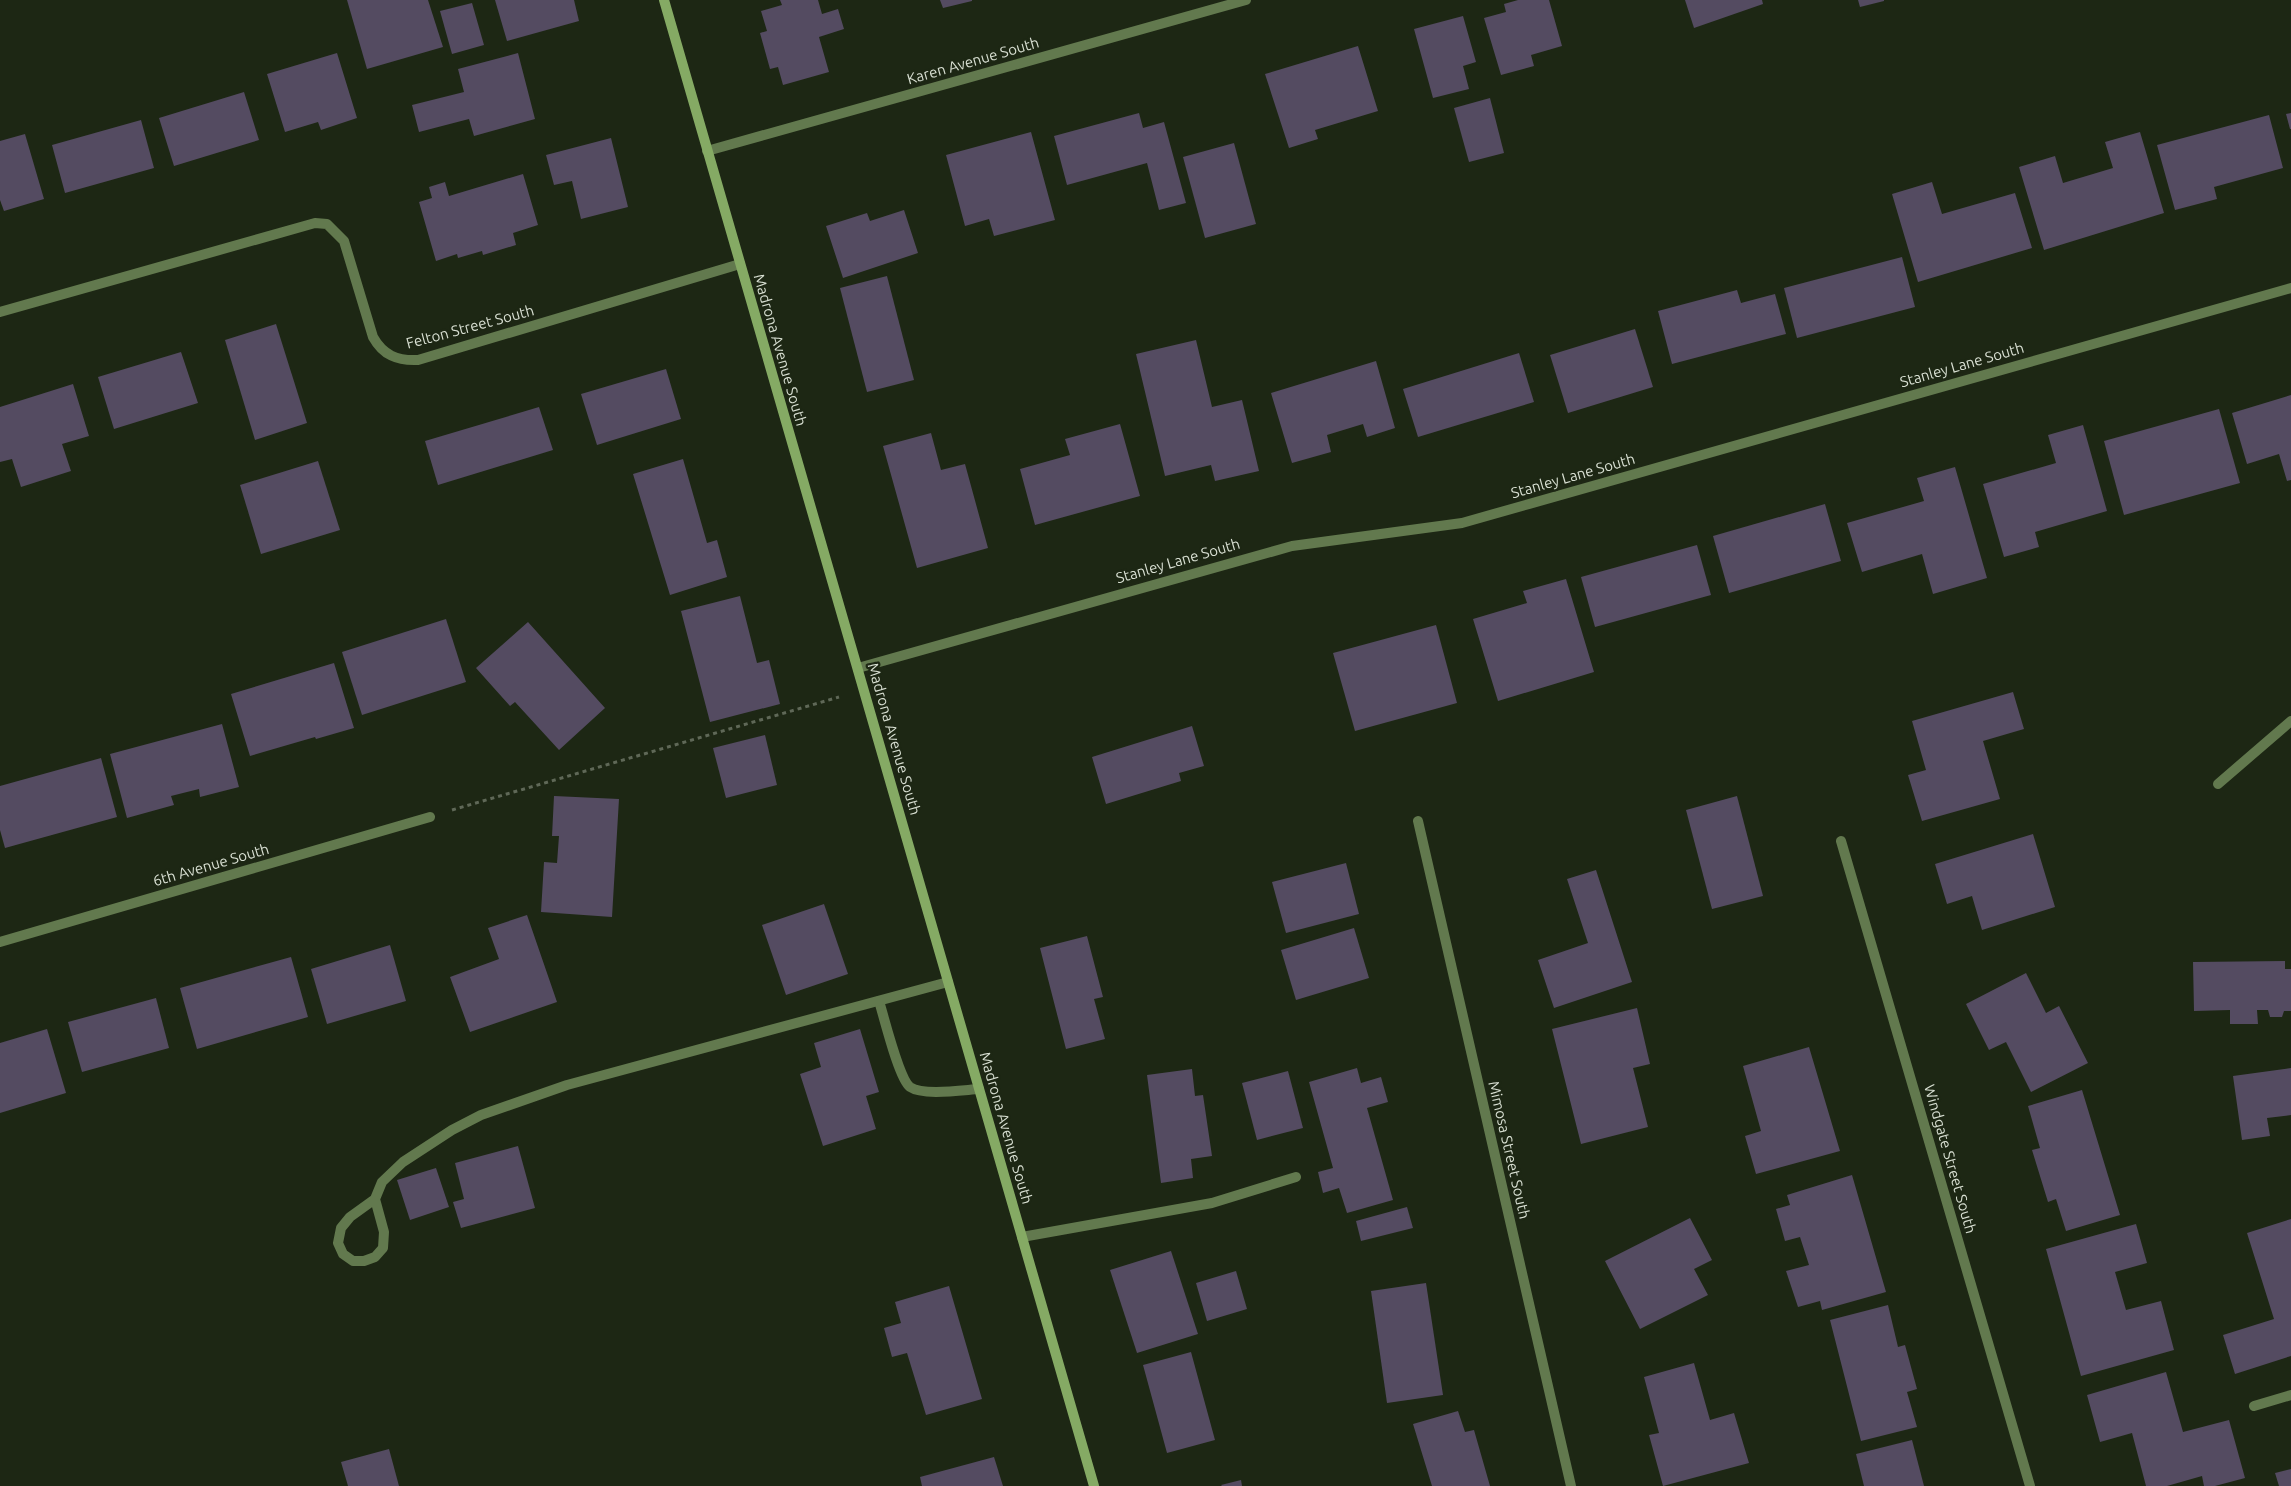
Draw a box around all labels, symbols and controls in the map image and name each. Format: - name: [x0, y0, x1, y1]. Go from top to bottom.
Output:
- street label: Karen Avenue South: [905, 34, 1041, 87]
- street label: Madrona Avenue South: [751, 272, 810, 428]
- street label: Felton Street South: [404, 301, 536, 352]
- street label: Stanley Lane South: [1898, 339, 2026, 390]
- street label: Stanley Lane South: [1509, 450, 1637, 501]
- street label: Stanley Lane South: [1114, 535, 1242, 586]
- street label: Madrona Avenue South: [865, 661, 924, 817]
- street label: 6th Avenue South: [151, 840, 271, 889]
- street label: Madrona Avenue South: [977, 1050, 1036, 1206]
- street label: Mimosa Street South: [1485, 1079, 1534, 1221]
- street label: Windgate Street South: [1921, 1082, 1980, 1235]

